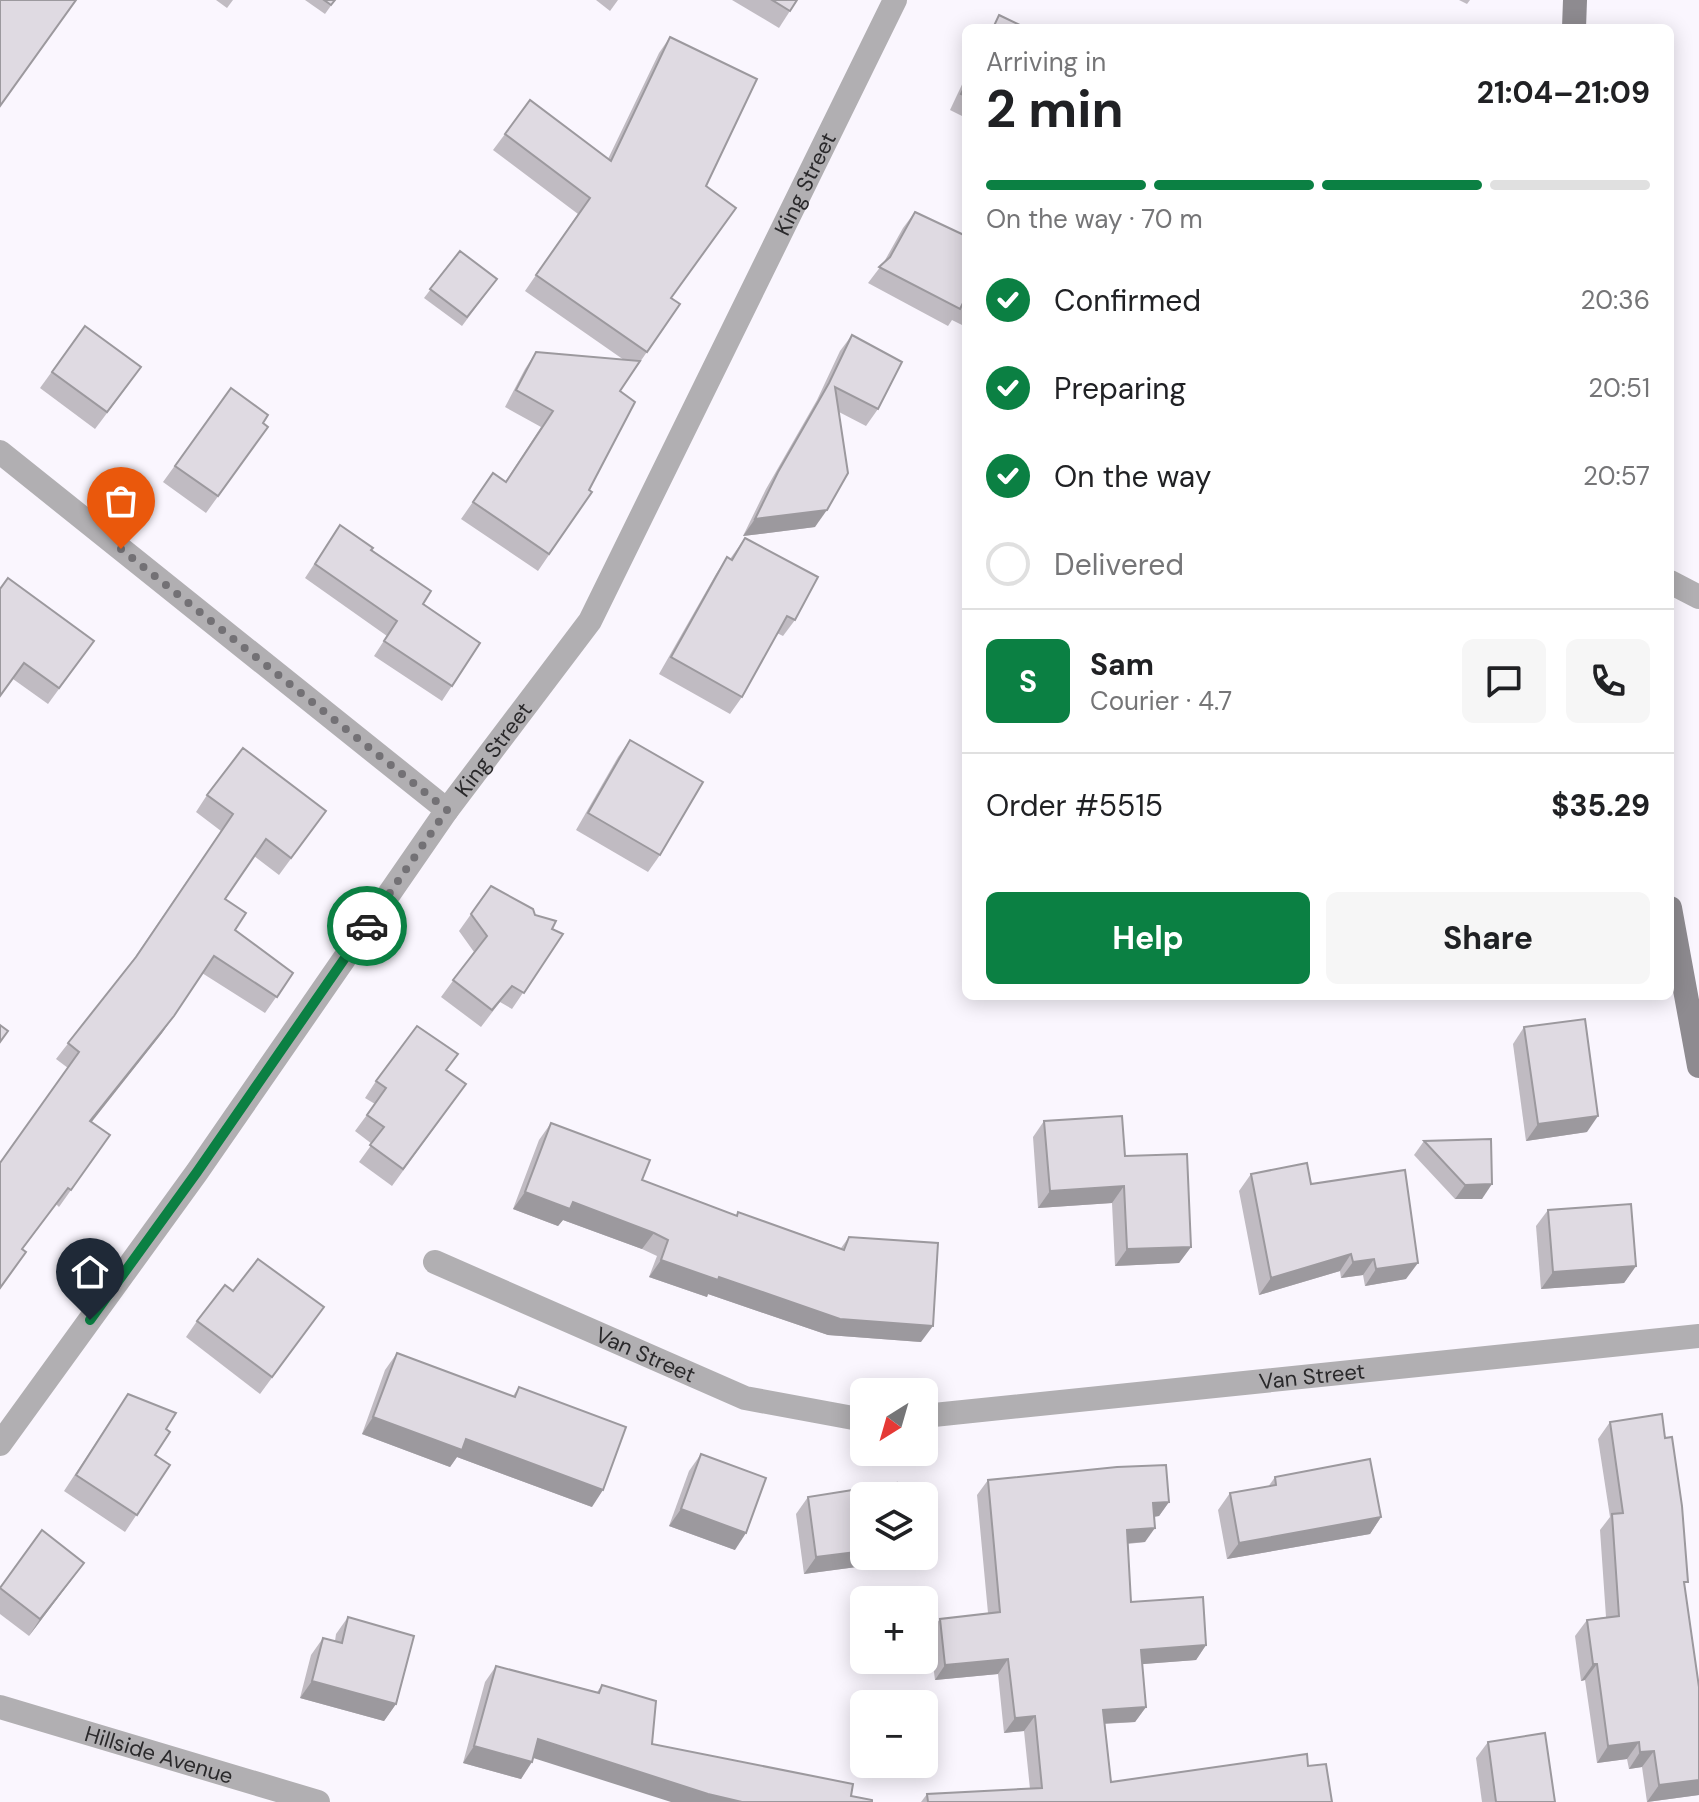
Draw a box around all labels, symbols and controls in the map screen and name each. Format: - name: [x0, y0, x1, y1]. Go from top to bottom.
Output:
- text: Arriving in: [986, 45, 1106, 79]
- text: 21:04–21:09: [1477, 73, 1650, 112]
- text: 2 min: [986, 75, 1124, 143]
- street label: King Street: [768, 128, 843, 240]
- text: On the way · 70 m: [986, 202, 1203, 236]
- icon: check: [986, 278, 1030, 322]
- text: Confirmed: [1054, 281, 1201, 320]
- text: 20:36: [1581, 283, 1650, 317]
- icon: check: [986, 366, 1030, 410]
- text: Preparing: [1054, 369, 1186, 408]
- text: 20:51: [1588, 371, 1650, 405]
- icon: check: [986, 454, 1030, 498]
- text: On the way: [1054, 457, 1211, 496]
- text: 20:57: [1583, 459, 1650, 493]
- pin: [87, 467, 155, 549]
- icon: bag: [99, 479, 143, 523]
- text: Delivered: [1054, 545, 1184, 584]
- button: chat: [1462, 639, 1546, 723]
- button: phone: [1566, 639, 1650, 723]
- text: Sam: [1090, 645, 1154, 684]
- text: S: [1019, 662, 1037, 701]
- text: Courier · 4.7: [1090, 684, 1232, 718]
- street label: King Street: [448, 696, 539, 803]
- text: Order #5515: [986, 786, 1163, 825]
- text: $35.29: [1551, 786, 1650, 825]
- courier: [327, 886, 407, 966]
- button: Help: [986, 892, 1310, 984]
- button: Share: [1326, 892, 1650, 984]
- icon: car: [345, 904, 389, 948]
- pin: [56, 1238, 124, 1320]
- icon: home: [68, 1250, 112, 1294]
- street label: Van Street: [591, 1320, 700, 1390]
- street label: Van Street: [1258, 1357, 1366, 1396]
- north arrow: [850, 1378, 938, 1466]
- map controls: [850, 1378, 938, 1778]
- button: layers: [850, 1482, 938, 1570]
- button: +: [850, 1586, 938, 1674]
- button: −: [850, 1690, 938, 1778]
- street label: Hillside Avenue: [81, 1719, 237, 1791]

